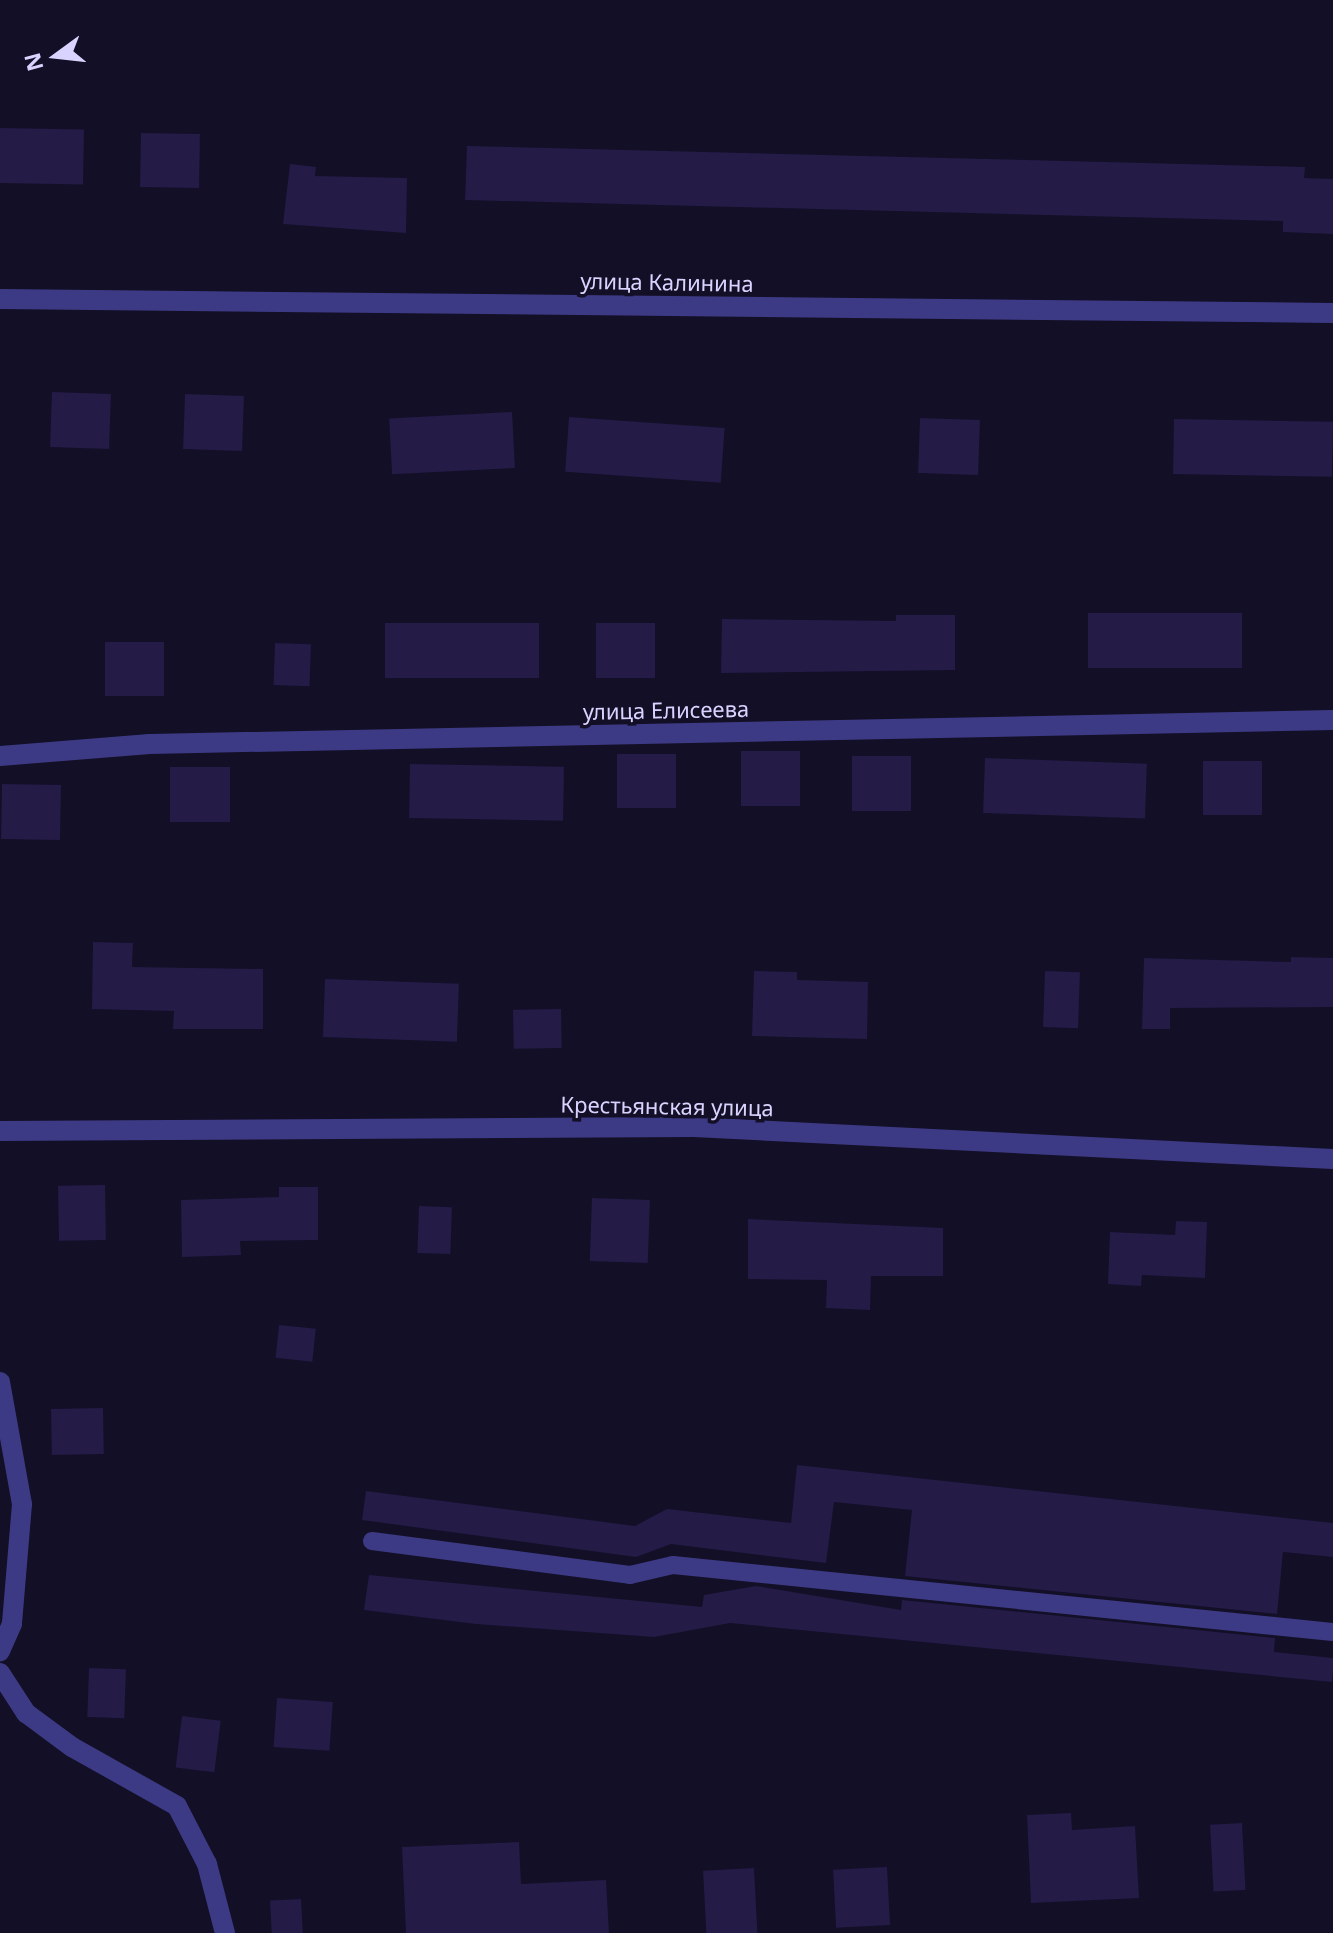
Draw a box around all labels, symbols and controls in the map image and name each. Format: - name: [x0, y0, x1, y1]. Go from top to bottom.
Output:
- north arrow: [16, 16, 96, 96]
- text: N: [16, 50, 50, 75]
- street label: улица Калинина: [580, 267, 754, 297]
- street label: улица Елисеева: [583, 695, 749, 725]
- street label: Крестьянская улица: [560, 1091, 774, 1121]

